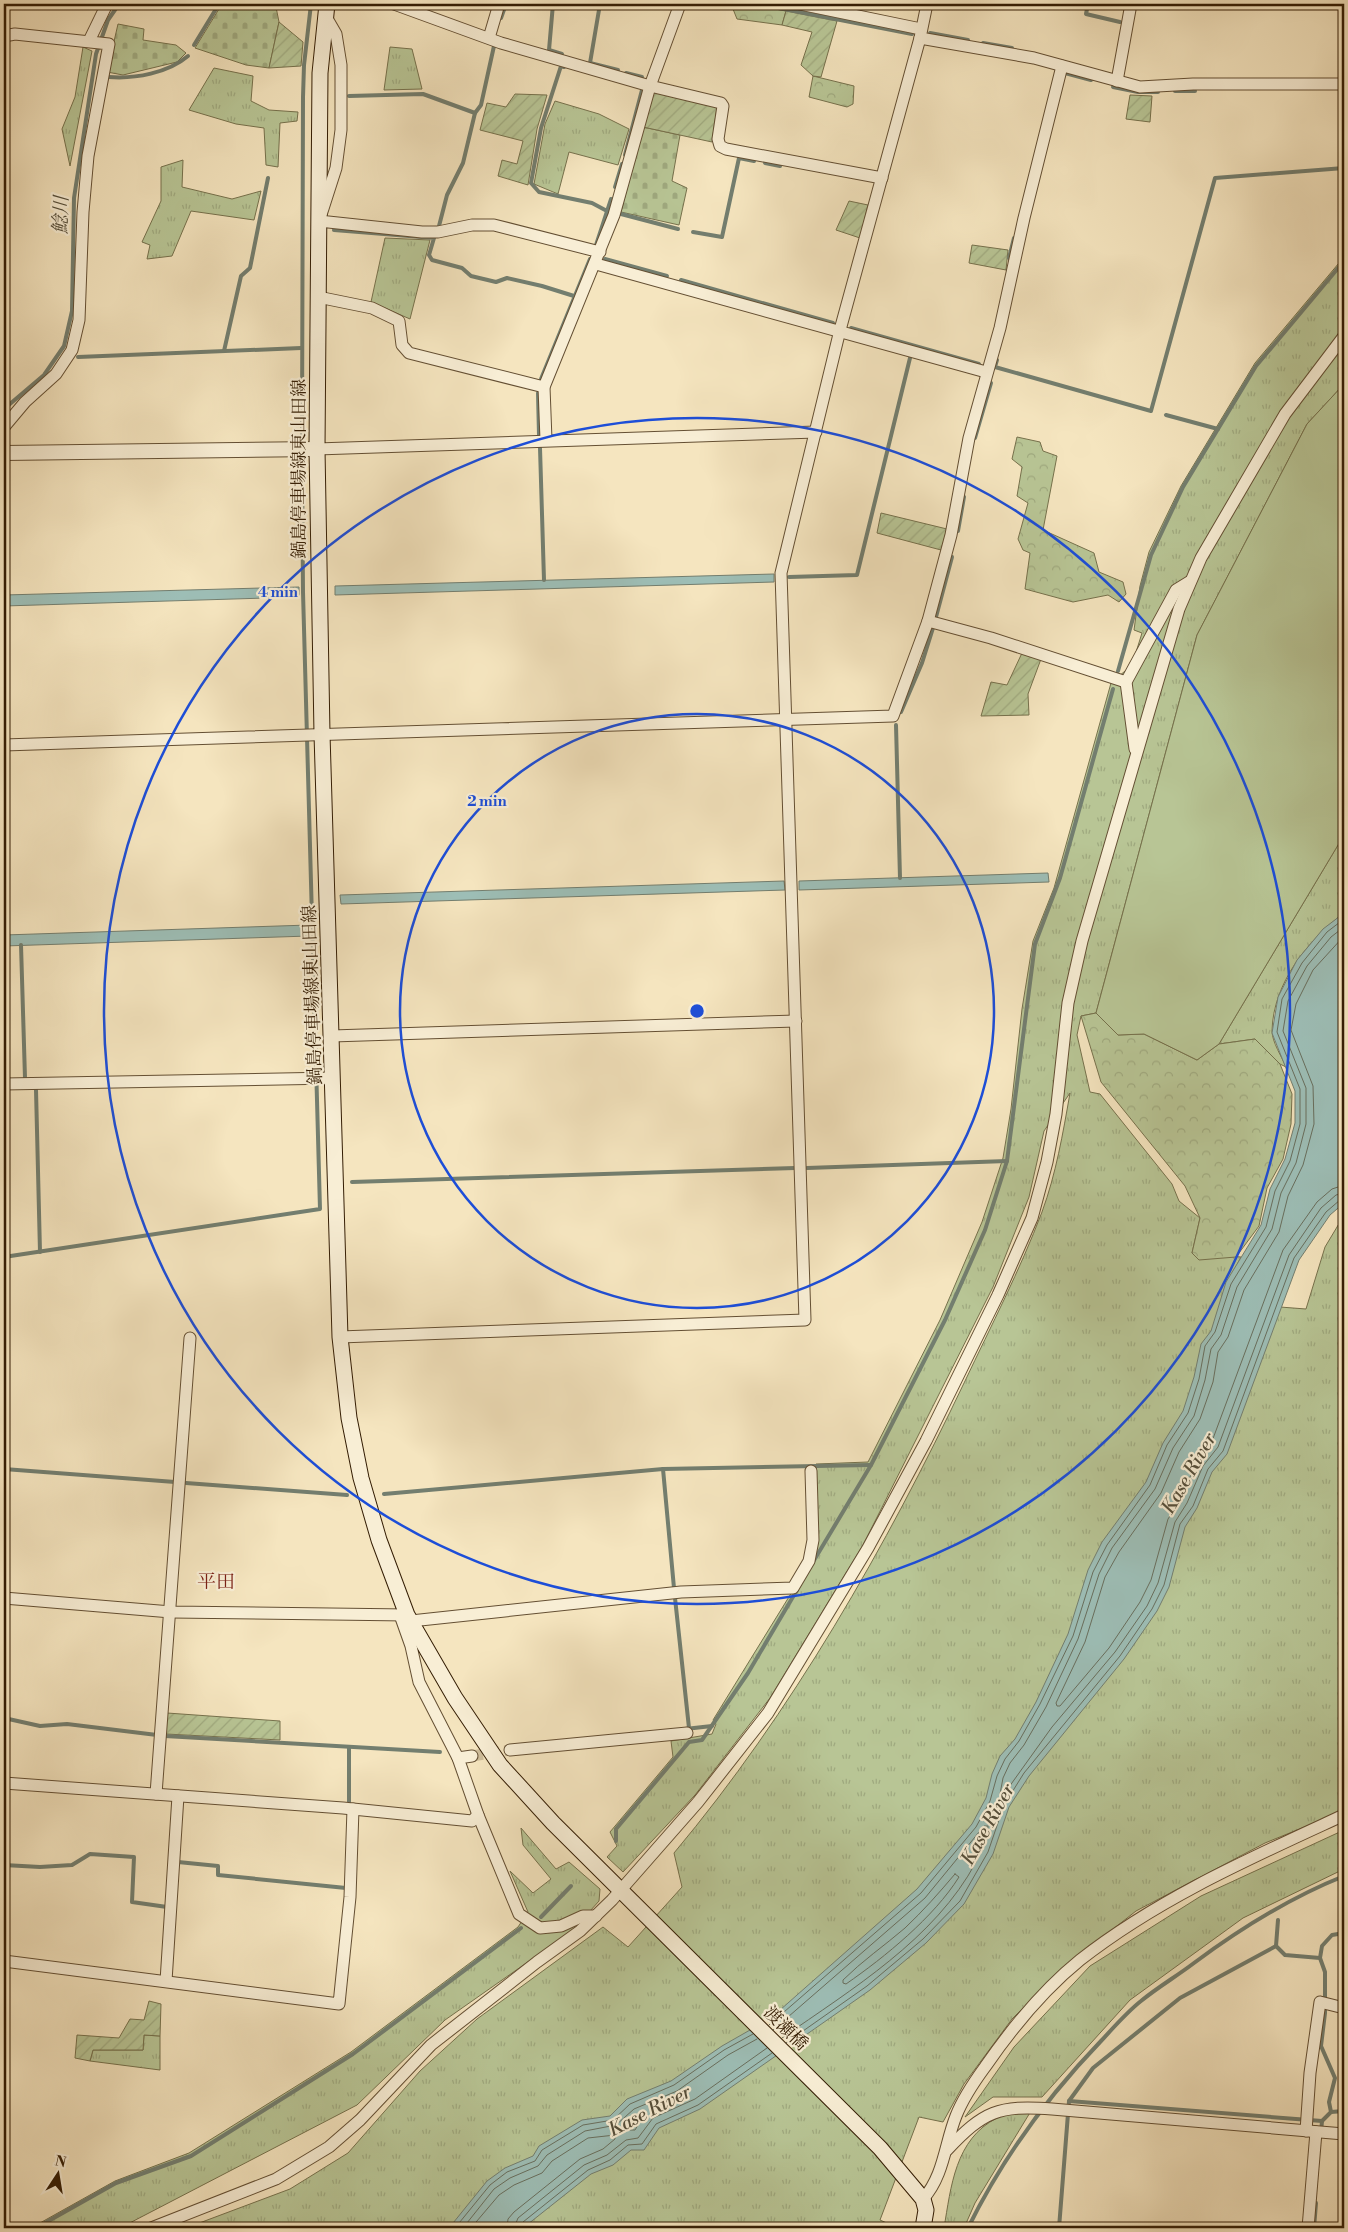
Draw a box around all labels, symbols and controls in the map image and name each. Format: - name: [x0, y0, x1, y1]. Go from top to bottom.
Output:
- water label: 鯰川: [48, 194, 74, 234]
- street label: 鍋島停車場線東山田線: [288, 379, 311, 559]
- text: 4 min: [258, 583, 299, 602]
- text: 2 min: [467, 792, 507, 811]
- street label: 鍋島停車場線東山田線: [298, 905, 327, 1085]
- centre of rings: [688, 1002, 706, 1020]
- water label: Kase River: [1156, 1428, 1222, 1518]
- district label: 平田: [197, 1570, 235, 1594]
- water label: Kase River: [956, 1779, 1021, 1870]
- street label: 渡瀬橋: [758, 2001, 813, 2056]
- water label: Kase River: [604, 2079, 696, 2142]
- north arrow: [32, 2150, 82, 2200]
- text: N: [53, 2152, 68, 2172]

